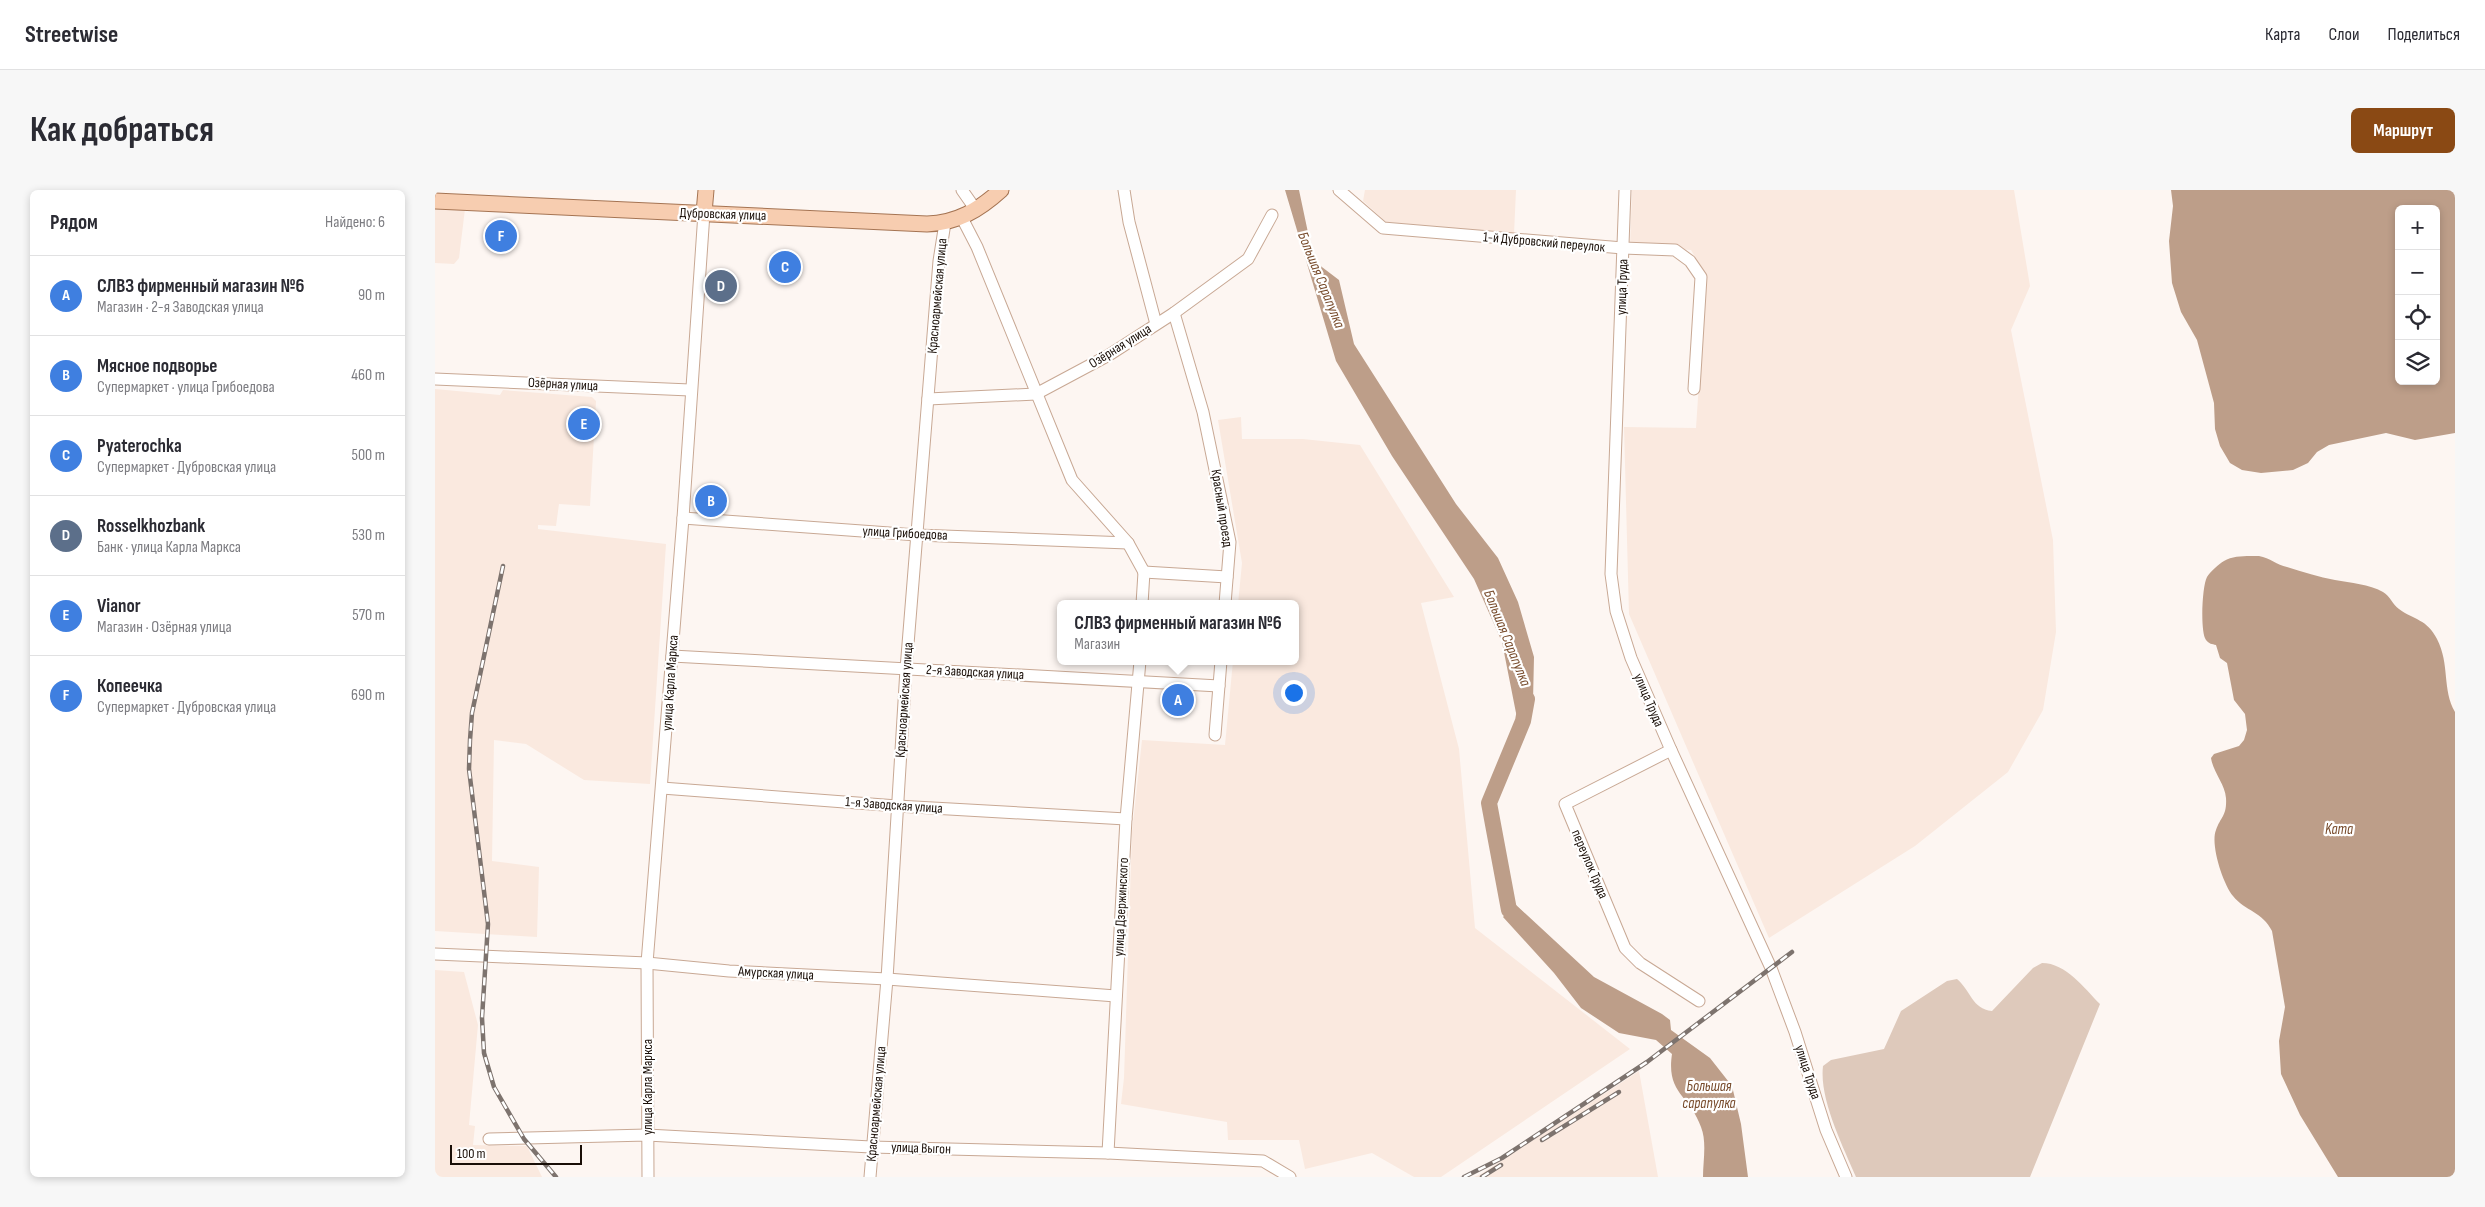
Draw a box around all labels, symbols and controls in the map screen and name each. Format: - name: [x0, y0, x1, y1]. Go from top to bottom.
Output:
- text: Streetwise: [25, 20, 118, 49]
- text: Карта: [2265, 24, 2301, 45]
- text: Слои: [2329, 24, 2360, 45]
- text: Поделиться: [2388, 24, 2460, 45]
- button: Маршрут: [2351, 108, 2455, 153]
- text: Как добраться: [30, 109, 214, 152]
- street label: Дубровская улица: [679, 204, 767, 224]
- map controls: [2395, 205, 2440, 385]
- button: +: [2395, 205, 2440, 250]
- text: Рядом: [50, 210, 98, 235]
- text: Найдено: 6: [325, 213, 385, 232]
- pin: F: [485, 217, 517, 255]
- street label: 1-й Дубровский переулок: [1482, 228, 1606, 256]
- water label: Большая Сарапулка: [1293, 229, 1349, 331]
- street label: Красноармейская улица: [923, 238, 951, 354]
- pin: C: [769, 248, 801, 286]
- button: −: [2395, 250, 2440, 295]
- street label: улица Труда: [1613, 259, 1631, 315]
- pin: D: [705, 267, 737, 305]
- text: СЛВЗ фирменный магазин №6: [97, 275, 304, 298]
- text: A: [62, 286, 70, 305]
- text: 90 m: [358, 286, 385, 305]
- button: locate: [2395, 295, 2440, 340]
- text: Магазин · 2-я Заводская улица: [97, 298, 264, 317]
- street label: Озёрная улица: [1086, 320, 1154, 372]
- button: layers: [2395, 340, 2440, 385]
- text: Мясное подворье: [97, 355, 217, 378]
- text: B: [62, 366, 70, 385]
- text: 460 m: [351, 366, 385, 385]
- street label: Озёрная улица: [527, 374, 599, 394]
- text: Супермаркет · улица Грибоедова: [97, 378, 275, 397]
- pin: E: [568, 405, 600, 443]
- text: Pyaterochka: [97, 435, 182, 458]
- text: C: [62, 446, 70, 465]
- text: 500 m: [351, 446, 385, 465]
- text: Супермаркет · Дубровская улица: [97, 458, 276, 477]
- street label: Красный проезд: [1207, 468, 1237, 548]
- pin: B: [695, 482, 727, 520]
- text: Rosselkhozbank: [97, 515, 205, 538]
- street label: улица Грибоедова: [862, 522, 948, 544]
- text: D: [62, 526, 70, 545]
- text: 530 m: [352, 526, 385, 545]
- text: Банк · улица Карла Маркса: [97, 538, 241, 557]
- water label: Большая Сарапулка: [1479, 587, 1535, 689]
- text: Vianor: [97, 595, 141, 618]
- popup: [1057, 600, 1299, 665]
- text: E: [63, 606, 69, 625]
- text: 570 m: [352, 606, 385, 625]
- text: СЛВЗ фирменный магазин №6: [1074, 612, 1282, 635]
- text: Магазин · Озёрная улица: [97, 618, 232, 637]
- street label: улица Карла Маркса: [658, 634, 682, 732]
- text: Магазин: [1074, 635, 1120, 654]
- street label: Красноармейская улица: [891, 642, 917, 758]
- street label: 2-я Заводская улица: [925, 661, 1025, 683]
- street label: улица Труда: [1630, 671, 1668, 729]
- text: Копеечка: [97, 675, 163, 698]
- your location: [1281, 680, 1307, 706]
- pin: A: [1162, 681, 1194, 719]
- text: F: [63, 686, 69, 705]
- text: 690 m: [351, 686, 385, 705]
- text: Супермаркет · Дубровская улица: [97, 698, 276, 717]
- street label: 1-я Заводская улица: [845, 793, 943, 817]
- water label: Kama: [2325, 820, 2353, 839]
- street label: переулок Труда: [1568, 827, 1612, 901]
- street label: улица Дзержинского: [1110, 857, 1132, 957]
- street label: Амурская улица: [737, 962, 814, 983]
- street label: улица Карла Маркса: [639, 1039, 656, 1135]
- street label: улица Труда: [1791, 1043, 1825, 1101]
- street label: Красноармейская улица: [862, 1046, 890, 1162]
- water label: Большая сарапулка: [1682, 1077, 1736, 1113]
- street label: улица Выгон: [891, 1138, 951, 1158]
- scale bar: [450, 1142, 583, 1165]
- text: 100 m: [457, 1145, 486, 1162]

